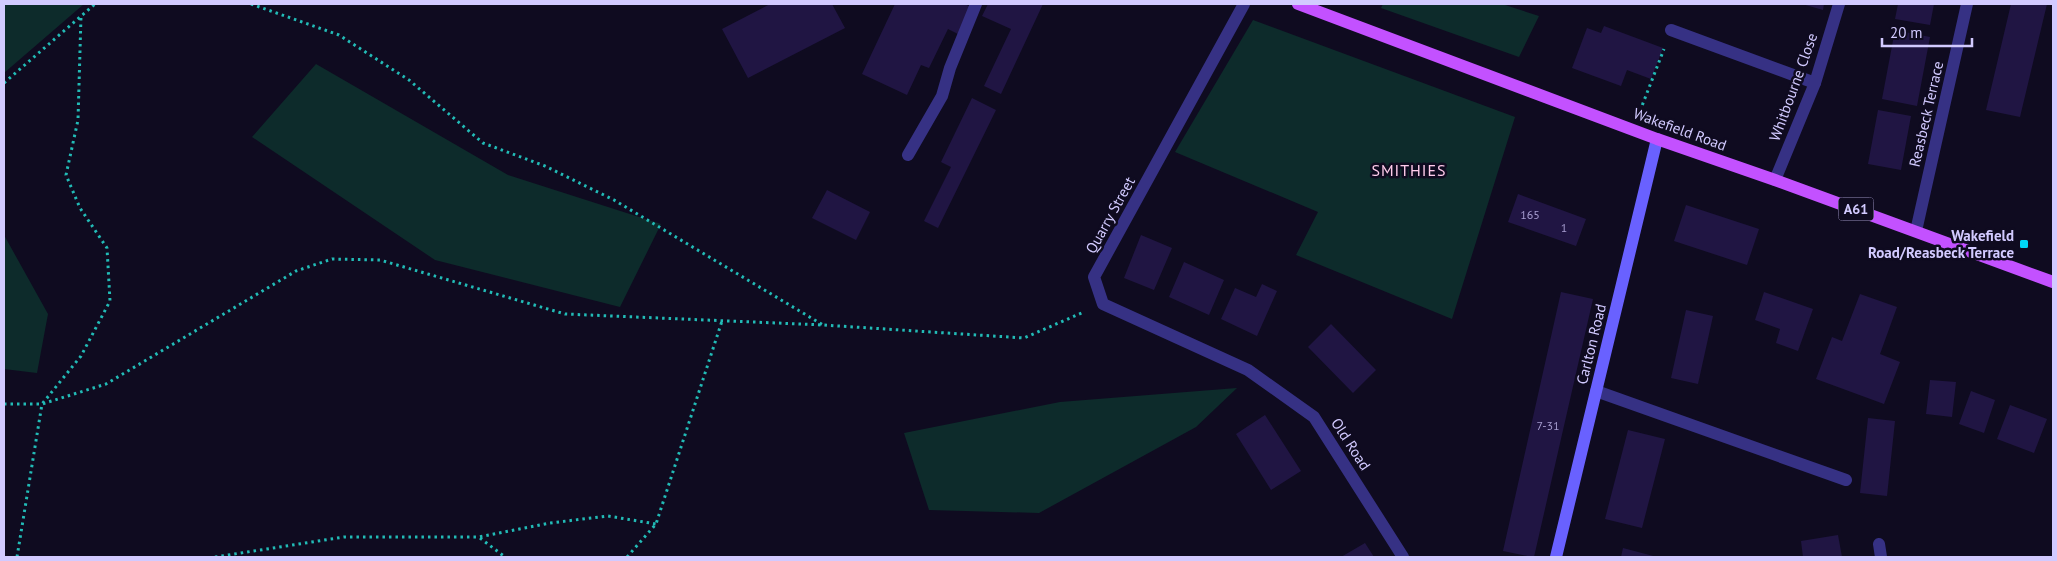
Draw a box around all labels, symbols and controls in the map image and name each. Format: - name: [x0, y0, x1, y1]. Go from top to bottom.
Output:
- scale bar: [1882, 15, 1972, 47]
- text: 20 m: [1890, 23, 1923, 42]
- street label: Whitbourne Close: [1765, 30, 1821, 144]
- street label: Reasbeck Terrace: [1905, 59, 1947, 169]
- street label: Wakefield Road: [1631, 103, 1729, 155]
- district label: SMITHIES: [1371, 160, 1447, 180]
- street label: Quarry Street: [1081, 173, 1139, 257]
- road number: A61: [1838, 198, 1874, 220]
- house number: 165: [1520, 207, 1540, 222]
- house number: 1: [1561, 220, 1567, 235]
- place label: Wakefield Road/Reasbeck Terrace: [1868, 226, 2014, 262]
- marker: Wakefield Road/Reasbeck Terrace: [2018, 238, 2030, 250]
- street label: Carlton Road: [1572, 302, 1610, 386]
- street label: Old Road: [1327, 414, 1375, 474]
- house number: 7-31: [1536, 418, 1560, 433]

